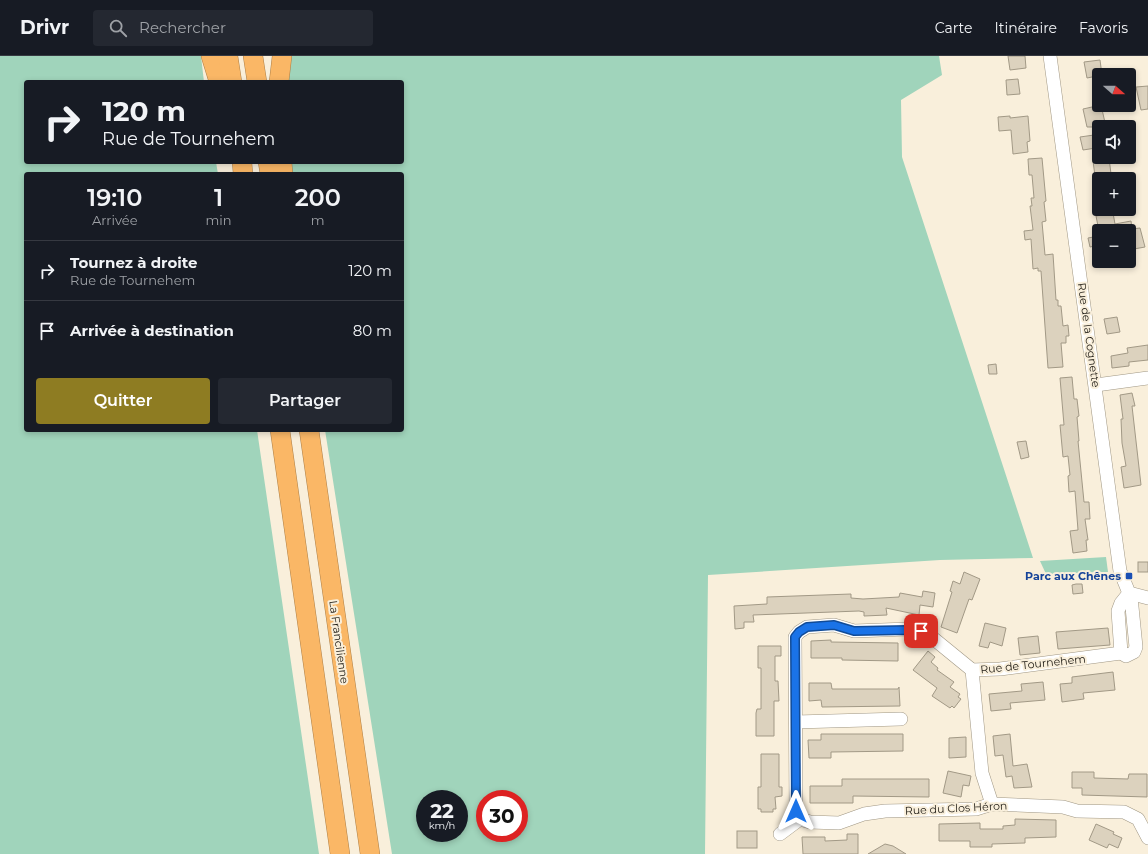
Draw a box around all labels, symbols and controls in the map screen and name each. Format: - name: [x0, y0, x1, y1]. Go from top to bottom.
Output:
- search box: [93, 10, 373, 46]
- text: Drivr: [20, 16, 69, 39]
- icon: search: [107, 17, 129, 39]
- text: Rechercher: [139, 18, 226, 37]
- text: Carte: [935, 19, 972, 37]
- text: Itinéraire: [994, 19, 1057, 37]
- text: Favoris: [1079, 19, 1128, 37]
- north arrow: [1092, 68, 1136, 112]
- map controls: [1092, 68, 1136, 268]
- text: 120 m: [102, 94, 186, 128]
- icon: right: [36, 96, 88, 148]
- button: sound: [1092, 120, 1136, 164]
- text: Rue de Tournehem: [102, 128, 275, 150]
- button: +: [1092, 172, 1136, 216]
- text: 19:10: [87, 183, 142, 212]
- text: 1: [214, 183, 223, 212]
- text: 200: [295, 183, 341, 212]
- text: Arrivée: [92, 212, 138, 228]
- text: min: [205, 212, 232, 228]
- text: m: [311, 212, 325, 228]
- button: −: [1092, 224, 1136, 268]
- text: Tournez à droite: [70, 253, 198, 272]
- icon: right: [36, 260, 58, 282]
- text: 120 m: [348, 261, 392, 280]
- text: Rue de Tournehem: [70, 272, 195, 288]
- street label: Rue de la Cognette: [1075, 282, 1103, 389]
- icon: arrive: [36, 320, 58, 342]
- text: Arrivée à destination: [70, 321, 234, 340]
- text: 80 m: [353, 321, 392, 340]
- button: Quitter: [36, 378, 210, 424]
- button: Partager: [218, 378, 392, 424]
- place label: Parc aux Chênes: [1025, 569, 1121, 583]
- marker: Parc aux Chênes: [1124, 571, 1134, 581]
- street label: La Francilienne: [326, 600, 352, 685]
- pin: [904, 614, 938, 648]
- icon: arrive: [910, 620, 932, 642]
- street label: Rue de Tournehem: [980, 651, 1086, 677]
- speed limit sign: 30: [476, 790, 528, 842]
- position arrow: [775, 790, 817, 832]
- street label: Rue du Clos Héron: [904, 798, 1008, 818]
- text: 22: [430, 799, 454, 823]
- text: km/h: [429, 819, 455, 832]

